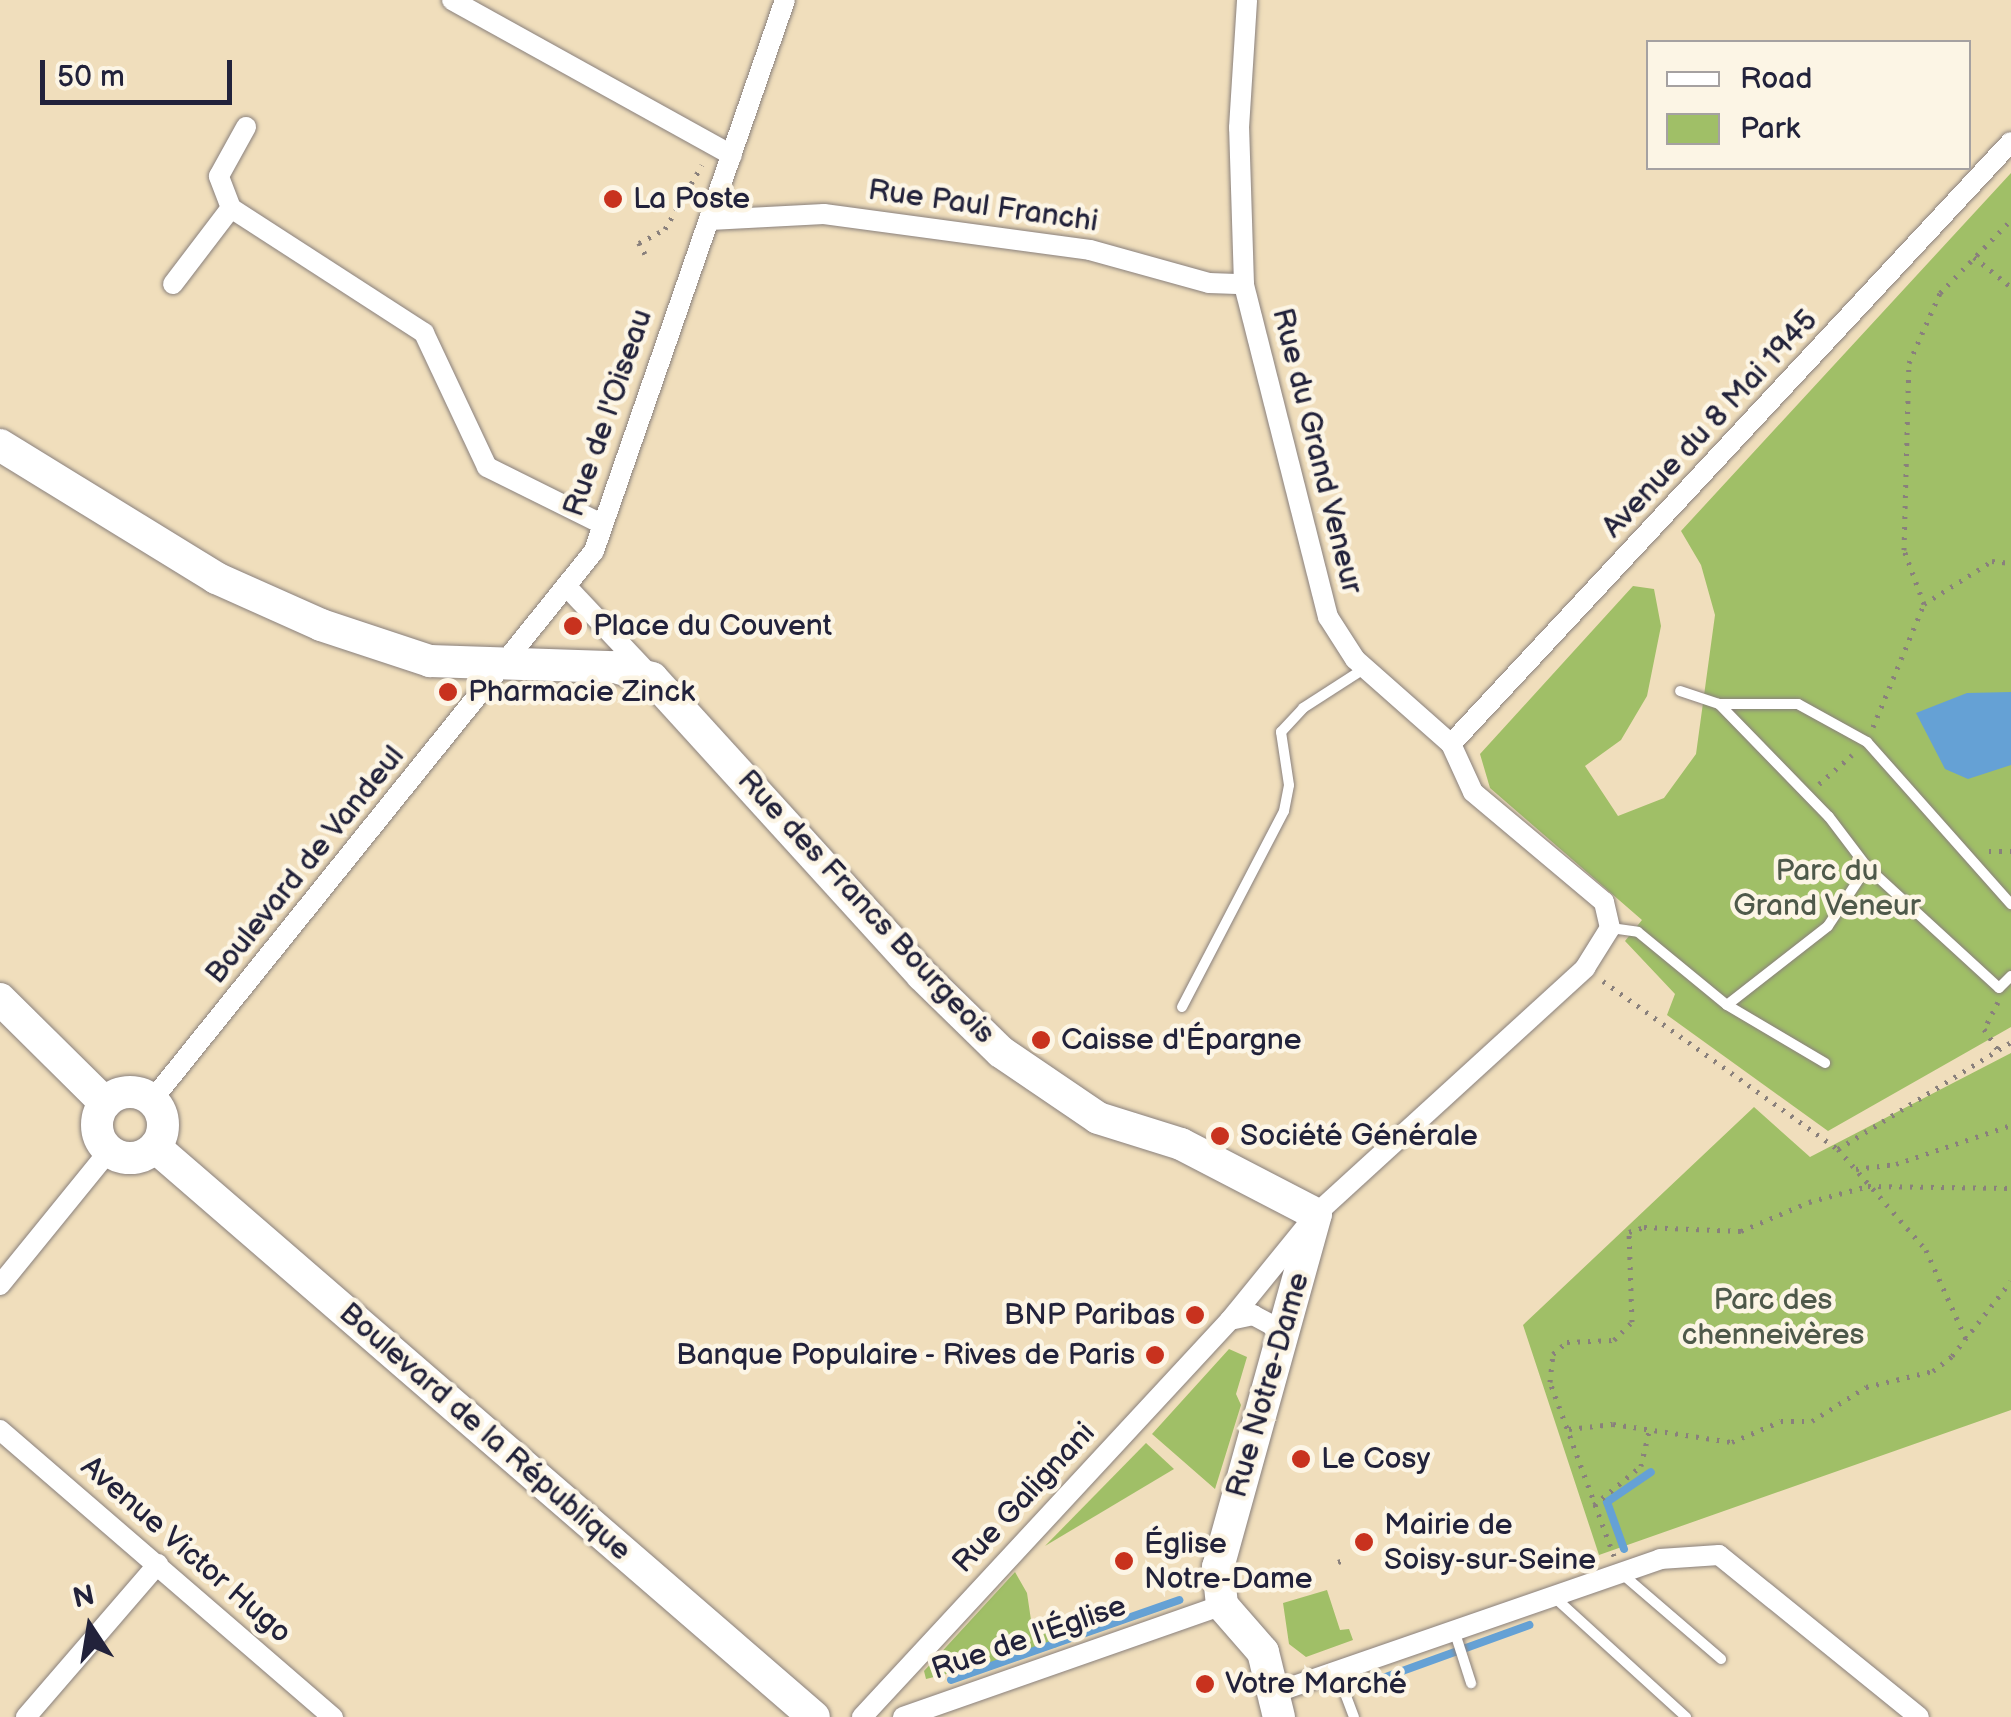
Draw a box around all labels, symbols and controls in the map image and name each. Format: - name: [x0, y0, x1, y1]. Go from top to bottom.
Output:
- scale bar: [45, 40, 238, 102]
- legend: [1646, 40, 1971, 170]
- text: 50 m: [57, 59, 125, 95]
- text: Road: [1740, 61, 1813, 97]
- text: Park: [1740, 111, 1800, 147]
- street label: Rue Paul Franchi: [866, 172, 1100, 240]
- place label: La Poste: [633, 181, 750, 217]
- marker: La Poste: [602, 188, 624, 210]
- street label: Avenue du 8 Mai 1945: [1595, 302, 1825, 546]
- street label: Rue du Grand Veneur: [1264, 304, 1370, 598]
- street label: Rue de l'Oiseau: [556, 305, 660, 521]
- place label: Place du Couvent: [593, 608, 832, 644]
- marker: Place du Couvent: [562, 615, 584, 637]
- place label: Pharmacie Zinck: [468, 674, 695, 710]
- marker: Pharmacie Zinck: [437, 681, 459, 703]
- street label: Boulevard de Vandeul: [198, 739, 412, 991]
- street label: Rue des Francs Bourgeois: [730, 763, 1002, 1051]
- park label: Parc du Grand Veneur: [1733, 853, 1921, 924]
- place label: Caisse d'Épargne: [1061, 1022, 1302, 1058]
- marker: Caisse d'Épargne: [1030, 1029, 1052, 1051]
- place label: Société Générale: [1240, 1118, 1478, 1154]
- marker: Société Générale: [1209, 1125, 1231, 1147]
- street label: Rue Notre-Dame: [1219, 1268, 1317, 1502]
- park label: Parc des chenneivères: [1682, 1282, 1864, 1352]
- street label: Boulevard de la République: [332, 1295, 638, 1569]
- place label: BNP Paribas: [1004, 1297, 1175, 1333]
- marker: BNP Paribas: [1184, 1304, 1206, 1326]
- place label: Banque Populaire - Rives de Paris: [674, 1337, 1135, 1373]
- marker: Banque Populaire - Rives de Paris: [1144, 1344, 1166, 1366]
- street label: Rue Galignani: [945, 1415, 1103, 1581]
- place label: Le Cosy: [1321, 1441, 1430, 1477]
- marker: Le Cosy: [1290, 1448, 1312, 1470]
- street label: Avenue Victor Hugo: [73, 1449, 299, 1651]
- place label: Mairie de Soisy-sur-Seine: [1384, 1507, 1596, 1578]
- place label: Église Notre-Dame: [1144, 1526, 1312, 1596]
- marker: Mairie de Soisy-sur-Seine: [1353, 1531, 1375, 1553]
- marker: Église Notre-Dame: [1113, 1550, 1135, 1572]
- north arrow: [40, 1577, 140, 1677]
- text: N: [70, 1579, 97, 1615]
- street label: Rue de l'Église: [927, 1588, 1131, 1688]
- place label: Votre Marché: [1225, 1666, 1407, 1702]
- marker: Votre Marché: [1194, 1673, 1216, 1695]

